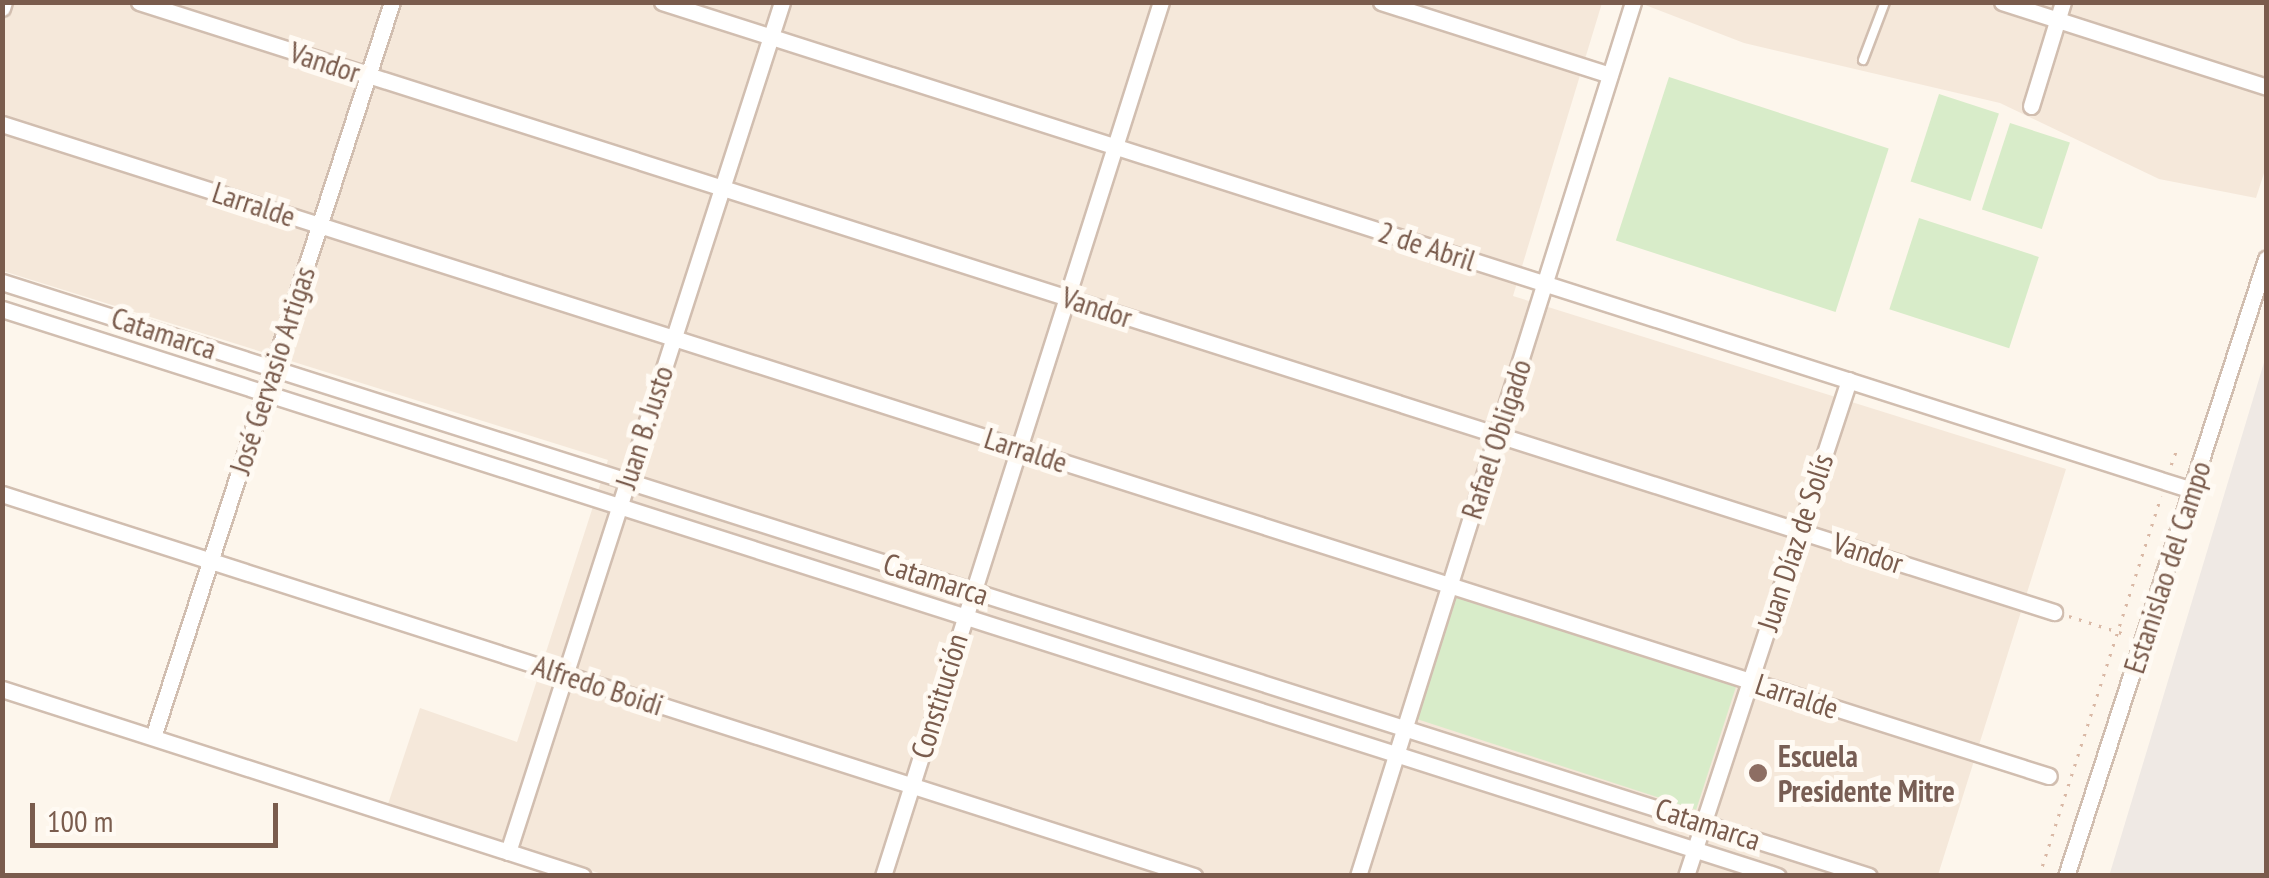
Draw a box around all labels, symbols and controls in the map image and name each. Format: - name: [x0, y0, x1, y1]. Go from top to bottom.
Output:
- street label: Vandor: [285, 34, 365, 90]
- street label: Larralde: [208, 174, 300, 234]
- street label: 2 de Abril: [1374, 213, 1480, 279]
- street label: José Gervasio Artigas: [221, 261, 323, 479]
- street label: Vandor: [1057, 279, 1137, 335]
- street label: Catamarca: [107, 299, 221, 367]
- street label: Rafael Obligado: [1453, 355, 1539, 523]
- street label: Juan B. Justo: [607, 360, 681, 494]
- street label: Larralde: [980, 420, 1072, 480]
- street label: Juan Díaz de Solís: [1749, 449, 1841, 635]
- street label: Estanislao del Campo: [2116, 456, 2218, 678]
- street label: Vandor: [1828, 525, 1908, 581]
- street label: Catamarca: [879, 545, 993, 613]
- street label: Constitución: [903, 629, 975, 763]
- street label: Alfredo Boidi: [528, 647, 668, 723]
- street label: Larralde: [1751, 666, 1843, 726]
- place label: Escuela Presidente Mitre: [1778, 738, 1955, 808]
- marker: Escuela Presidente Mitre: [1747, 762, 1769, 784]
- scale bar: [35, 783, 282, 845]
- street label: Catamarca: [1651, 790, 1765, 858]
- text: 100 m: [47, 801, 113, 840]

